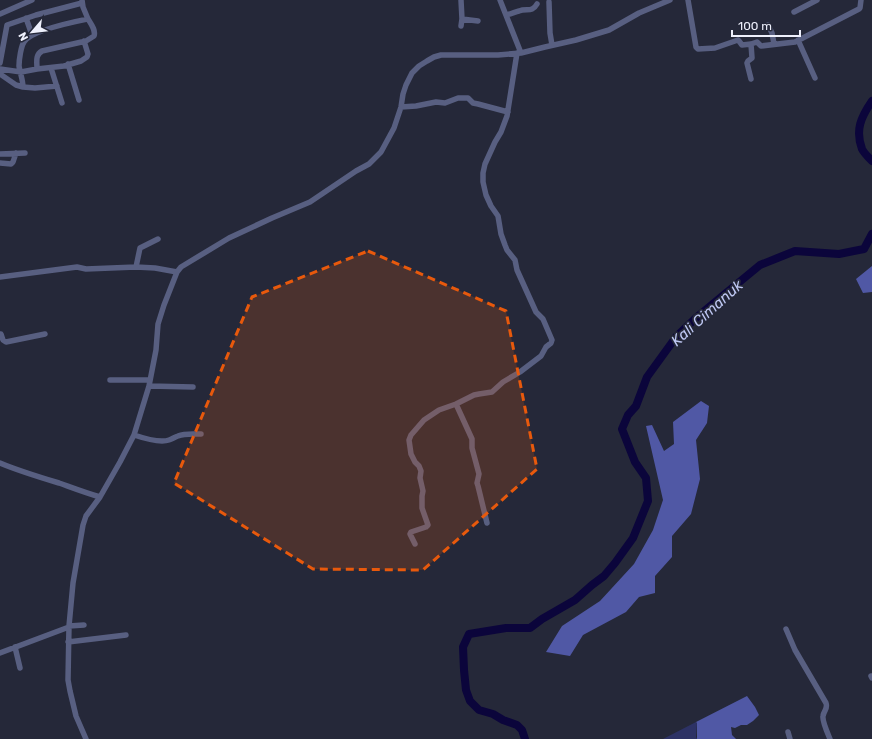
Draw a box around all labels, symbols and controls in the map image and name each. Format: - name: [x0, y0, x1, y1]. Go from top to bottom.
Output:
- north arrow: [12, 12, 52, 52]
- scale bar: [732, 12, 800, 38]
- text: 100 m: [738, 19, 772, 33]
- text: N: [16, 30, 31, 43]
- water label: Kali Cimanuk: [667, 276, 747, 350]

